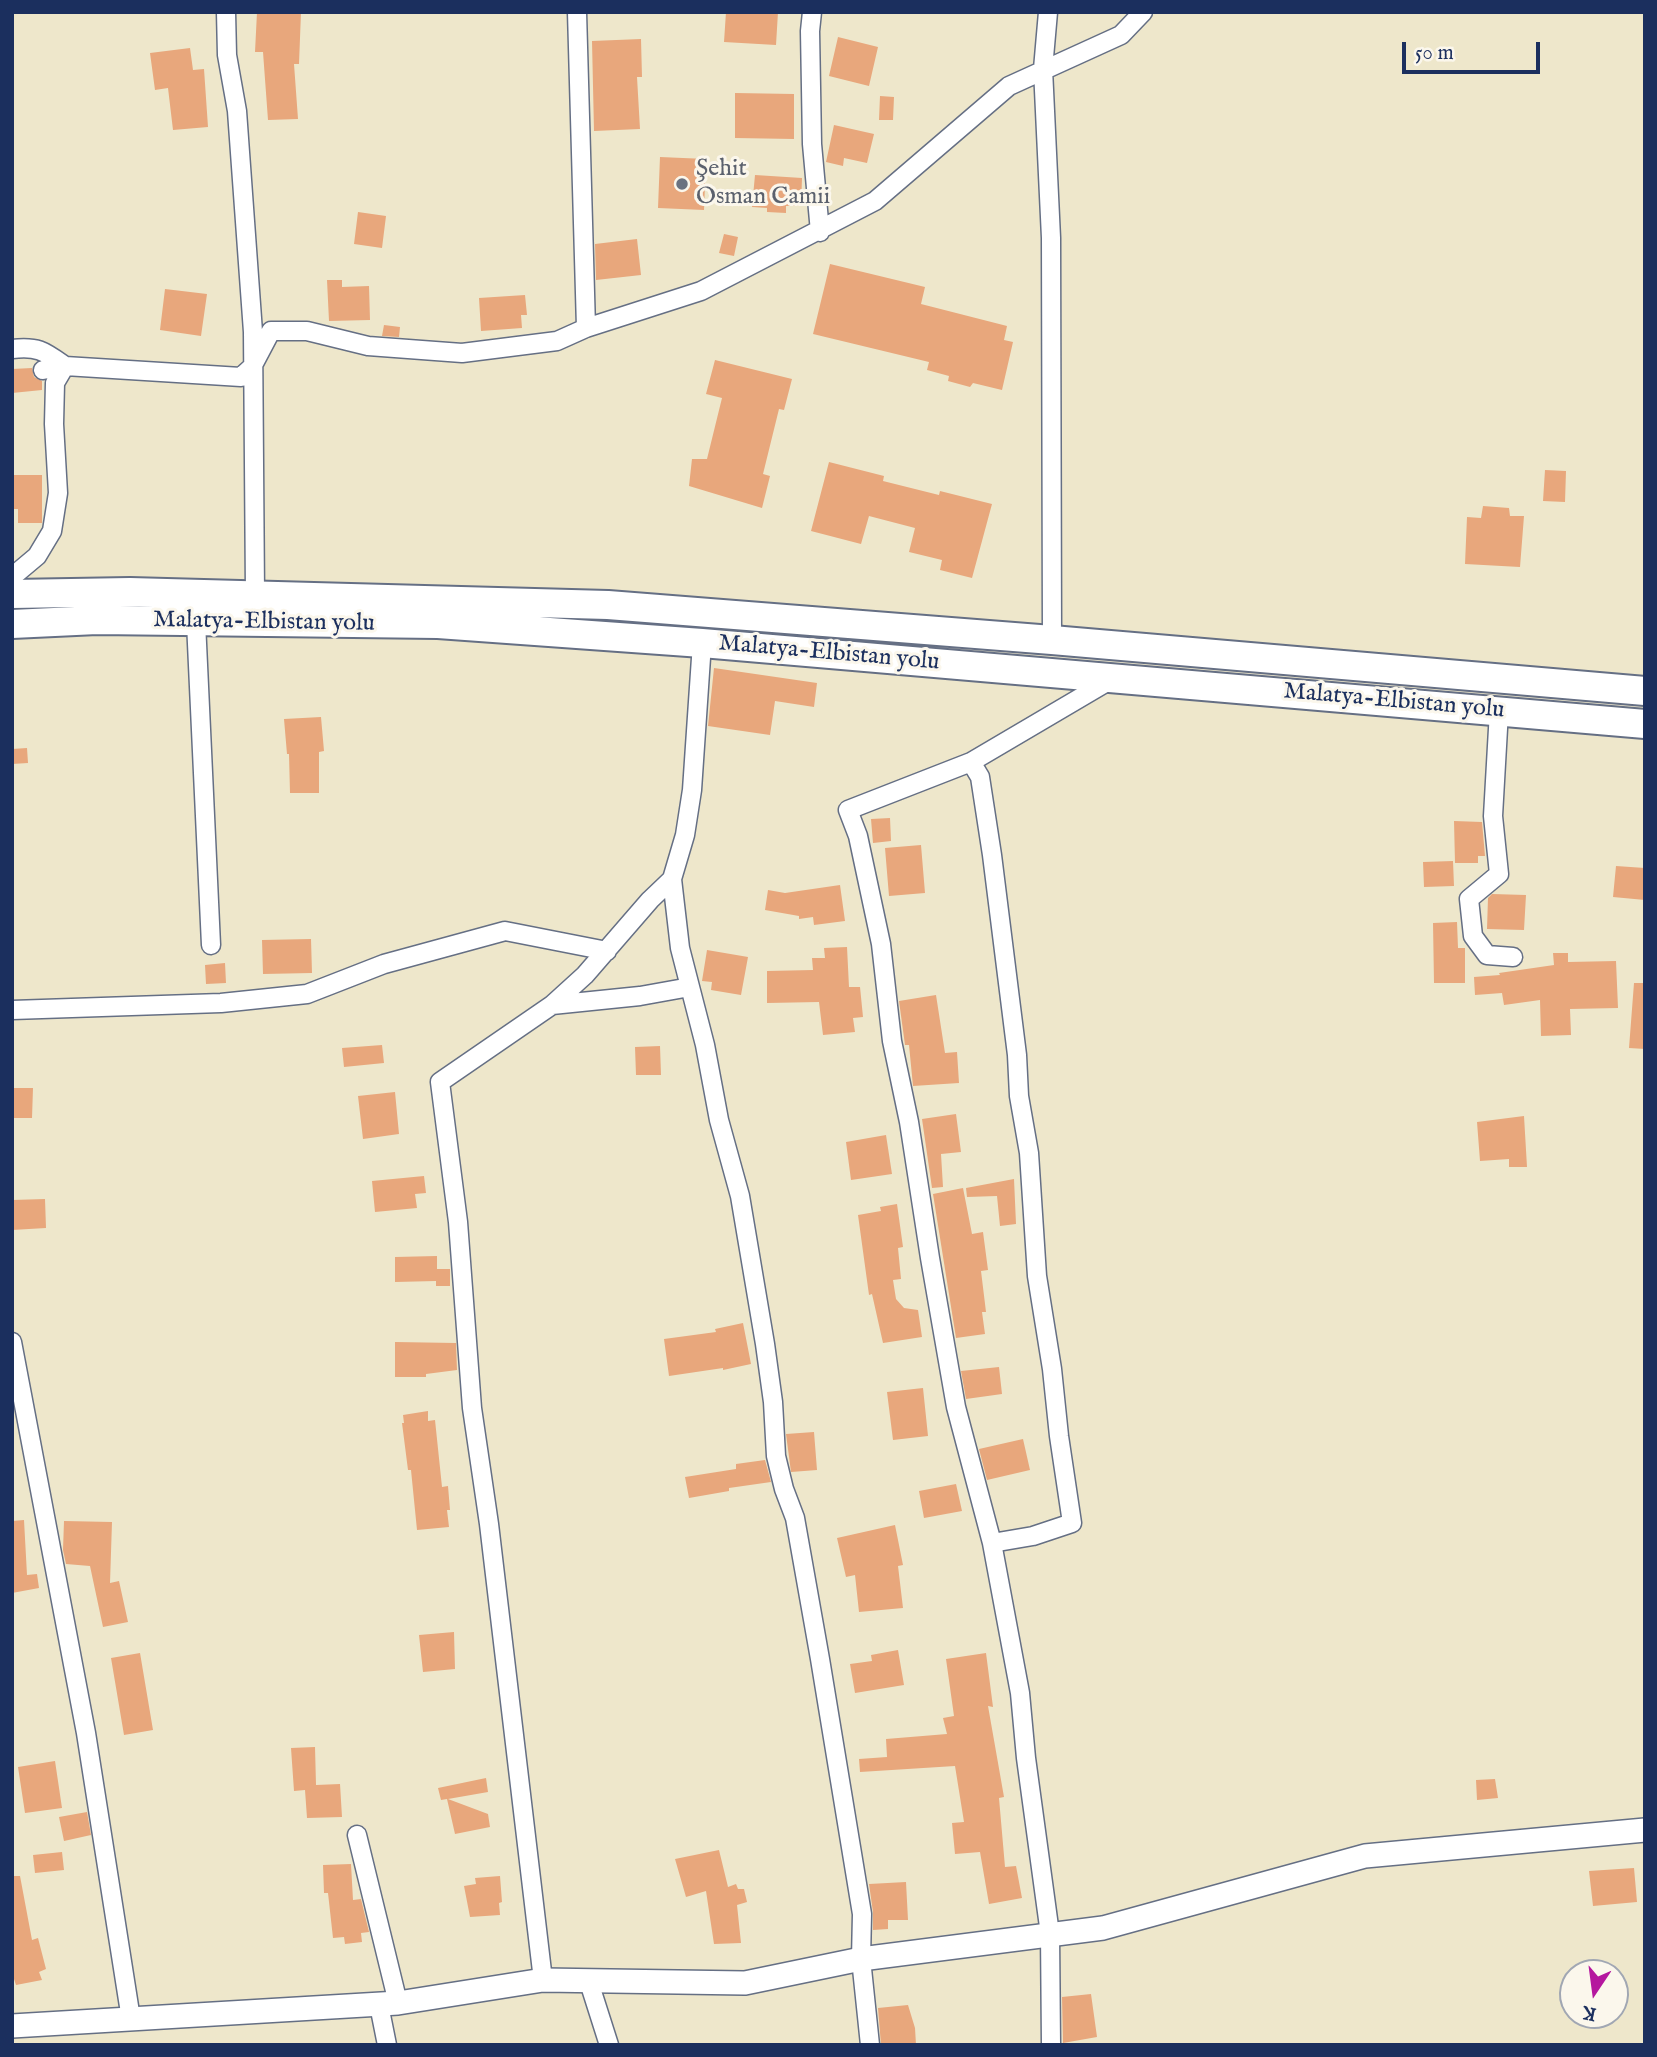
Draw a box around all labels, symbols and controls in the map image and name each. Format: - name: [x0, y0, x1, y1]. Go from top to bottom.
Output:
- scale bar: [1405, 28, 1543, 72]
- text: 50 m: [1415, 40, 1454, 67]
- place label: Şehit Osman Camii: [696, 156, 830, 212]
- marker: Şehit Osman Camii: [674, 176, 690, 192]
- street label: Malatya-Elbistan yolu: [153, 607, 375, 639]
- street label: Malatya-Elbistan yolu: [717, 630, 941, 678]
- street label: Malatya-Elbistan yolu: [1282, 678, 1506, 726]
- north arrow: [1559, 1959, 1629, 2029]
- text: K: [1580, 1999, 1599, 2026]

